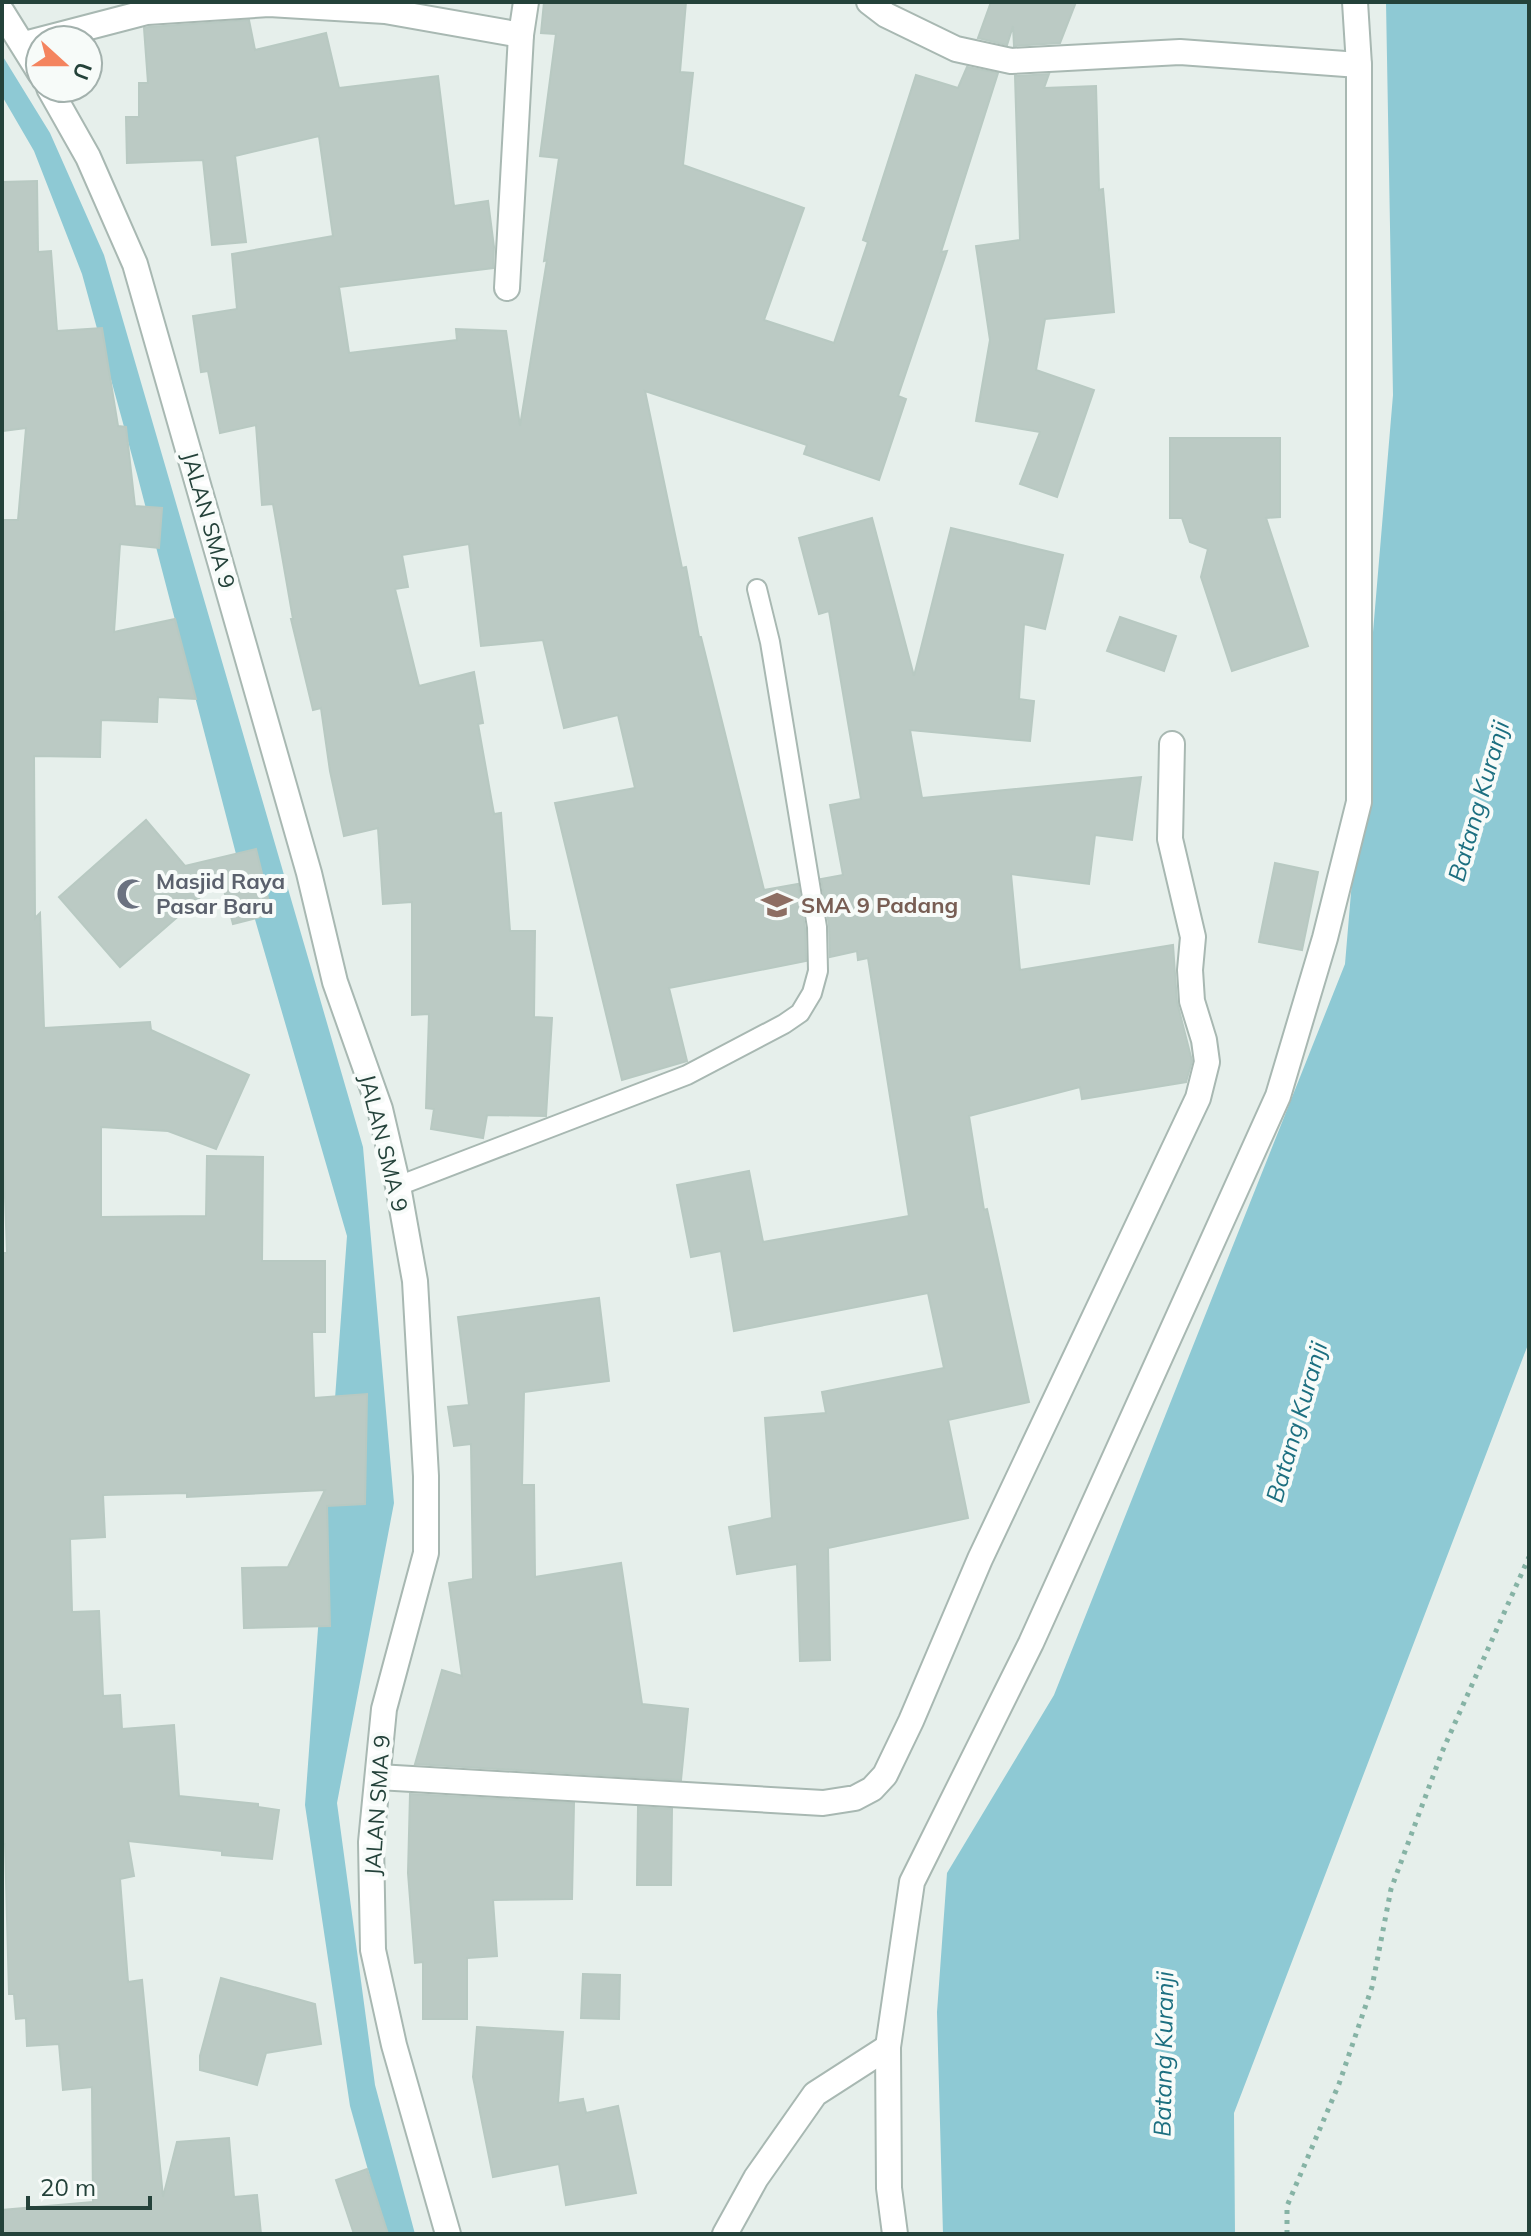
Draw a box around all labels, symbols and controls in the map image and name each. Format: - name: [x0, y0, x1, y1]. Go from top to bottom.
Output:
- north arrow: [24, 24, 104, 104]
- text: U: [67, 59, 99, 84]
- street label: JALAN SMA 9: [176, 448, 242, 592]
- water label: Batang Kuranji: [1441, 717, 1515, 885]
- place label: Masjid Raya Pasar Baru: [156, 867, 285, 920]
- mosque icon: Masjid Raya Pasar Baru: [115, 877, 149, 911]
- school or university icon: SMA 9 Padang: [760, 888, 794, 922]
- place label: SMA 9 Padang: [801, 891, 958, 919]
- street label: JALAN SMA 9: [353, 1071, 415, 1215]
- water label: Batang Kuranji: [1259, 1338, 1333, 1506]
- street label: JALAN SMA 9: [358, 1734, 396, 1876]
- water label: Batang Kuranji: [1147, 1971, 1179, 2137]
- scale bar: [28, 2160, 150, 2210]
- text: 20 m: [40, 2172, 96, 2202]

